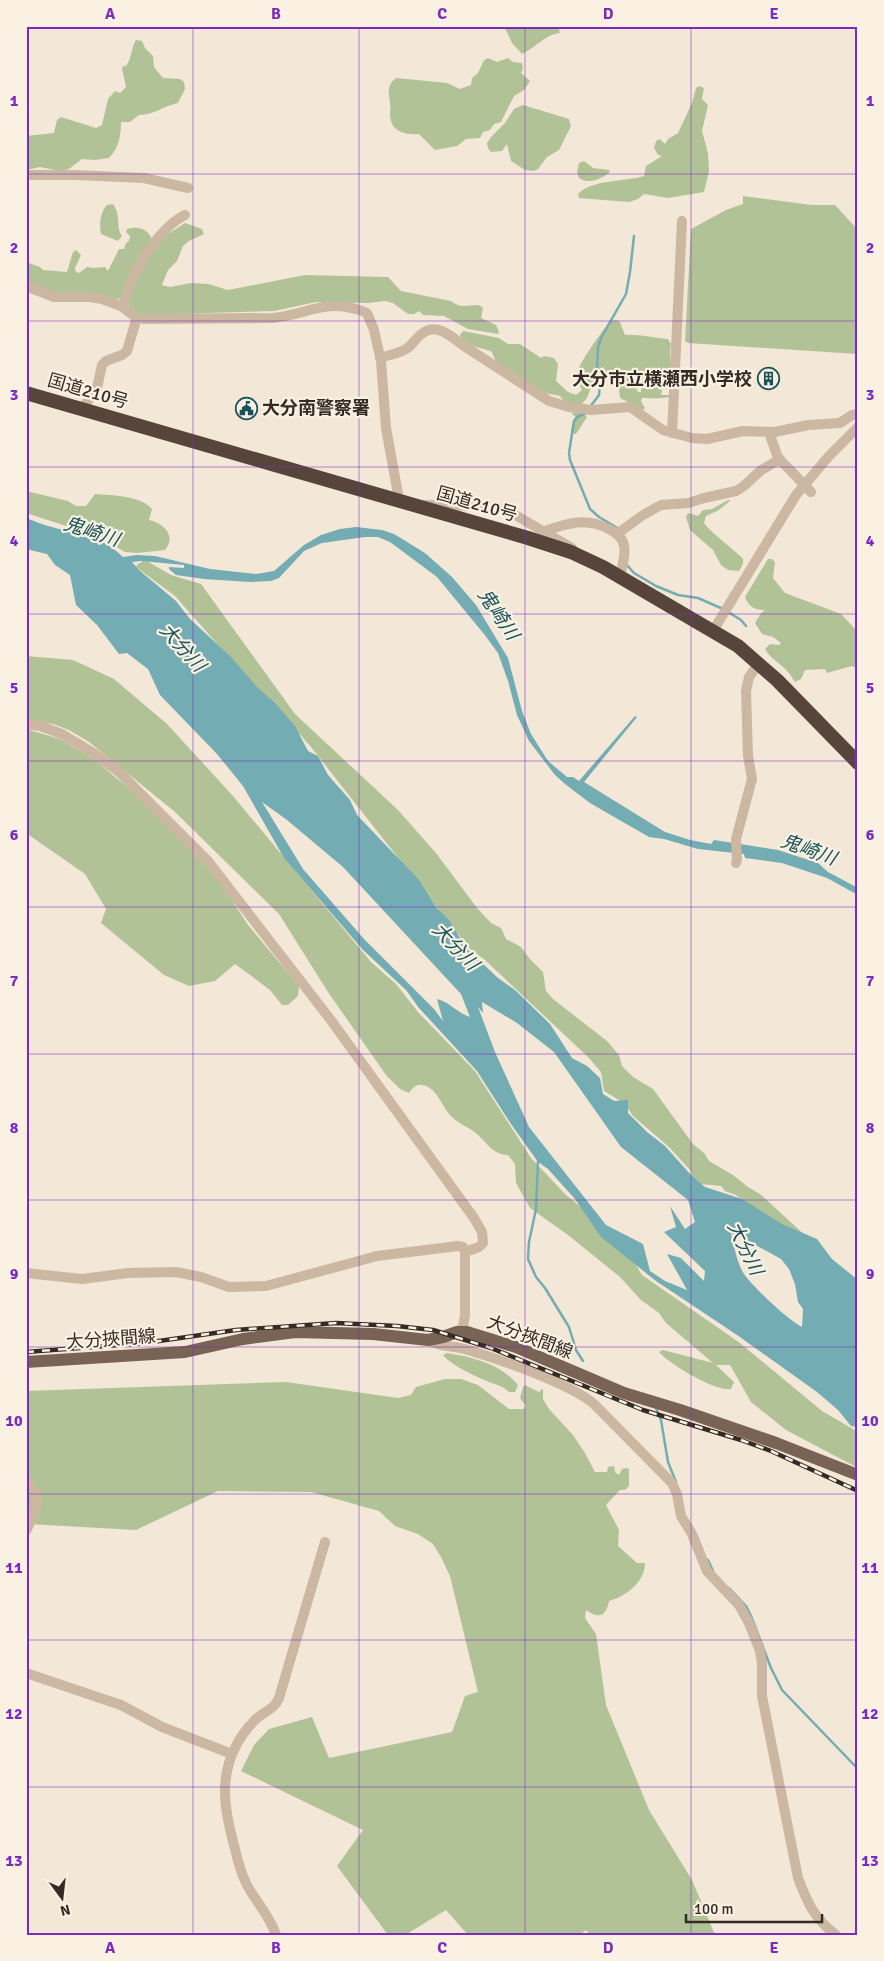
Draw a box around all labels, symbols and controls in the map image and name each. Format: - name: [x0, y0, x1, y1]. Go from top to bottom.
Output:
- text: A: [105, 4, 116, 24]
- text: B: [271, 4, 281, 24]
- text: C: [437, 4, 447, 24]
- text: D: [603, 4, 614, 24]
- text: E: [769, 4, 779, 24]
- text: 1: [10, 91, 19, 111]
- text: 1: [866, 91, 875, 111]
- text: 2: [10, 238, 18, 258]
- text: 2: [866, 238, 874, 258]
- building icon: 大分市立横瀬西小学校: [756, 367, 780, 391]
- place label: 大分市立横瀬西小学校: [572, 368, 752, 390]
- street label: 国道210号: [45, 369, 131, 413]
- text: 3: [10, 385, 18, 405]
- text: 3: [866, 385, 874, 405]
- public building icon: 大分南警察署: [234, 396, 258, 420]
- place label: 大分南警察署: [262, 397, 370, 419]
- street label: 国道210号: [434, 482, 520, 526]
- water label: 鬼崎川: [61, 512, 124, 553]
- text: 4: [10, 531, 19, 551]
- text: 4: [866, 531, 875, 551]
- water label: 鬼崎川: [472, 584, 525, 647]
- water label: 大分川: [154, 618, 212, 678]
- text: 5: [10, 678, 18, 698]
- text: 5: [866, 678, 874, 698]
- text: 6: [10, 825, 19, 845]
- text: 6: [866, 825, 875, 845]
- water label: 鬼崎川: [778, 829, 841, 872]
- water label: 大分川: [427, 918, 485, 977]
- text: 7: [10, 971, 19, 991]
- text: 7: [866, 971, 875, 991]
- text: 8: [10, 1118, 19, 1138]
- text: 8: [866, 1118, 875, 1138]
- water label: 大分川: [722, 1218, 769, 1281]
- text: 9: [10, 1264, 19, 1284]
- text: 9: [866, 1264, 875, 1284]
- street label: 大分挾間線: [484, 1311, 576, 1363]
- street label: 大分挾間線: [65, 1325, 157, 1353]
- text: 10: [5, 1411, 23, 1431]
- text: 10: [861, 1411, 879, 1431]
- text: 11: [5, 1558, 23, 1578]
- text: 11: [861, 1558, 879, 1578]
- text: 12: [5, 1704, 23, 1724]
- text: 12: [861, 1704, 879, 1724]
- text: 13: [5, 1851, 23, 1871]
- text: 13: [861, 1851, 879, 1871]
- north arrow: [38, 1874, 88, 1924]
- scale bar: [686, 1891, 823, 1923]
- text: 100 m: [694, 1900, 734, 1918]
- text: N: [58, 1901, 72, 1920]
- text: A: [105, 1938, 116, 1958]
- text: B: [271, 1938, 281, 1958]
- text: C: [437, 1938, 447, 1958]
- text: D: [603, 1938, 614, 1958]
- text: E: [769, 1938, 779, 1958]

